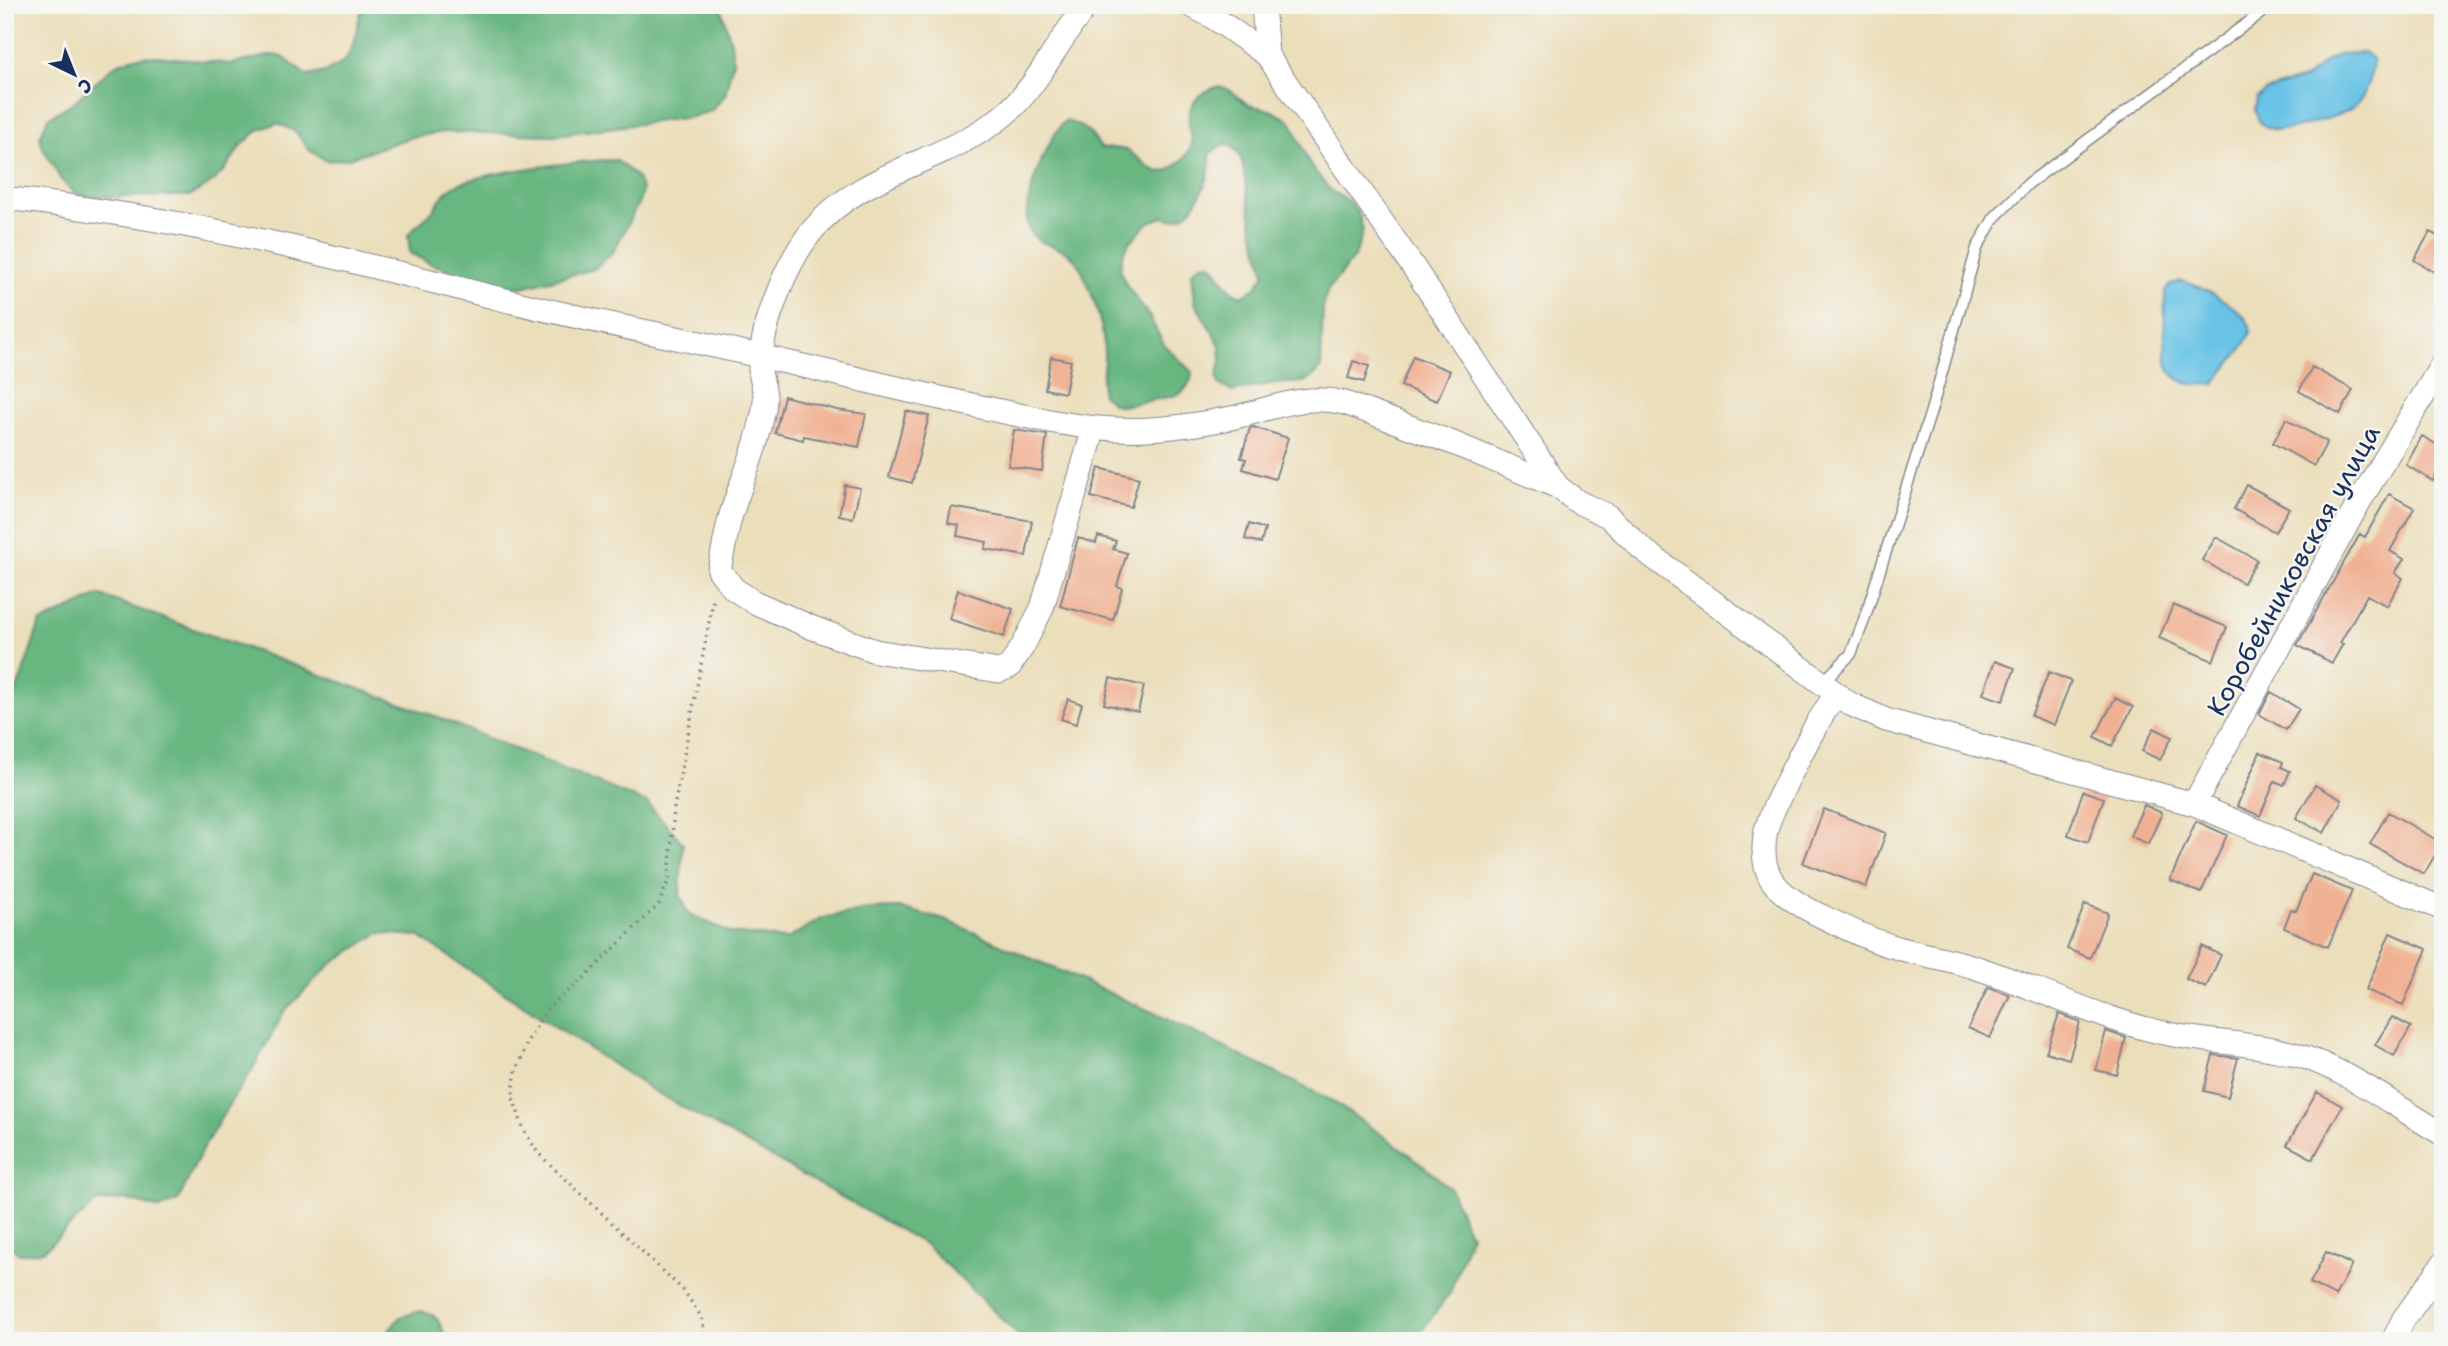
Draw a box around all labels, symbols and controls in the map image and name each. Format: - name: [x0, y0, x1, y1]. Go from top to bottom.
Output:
- north arrow: [38, 38, 108, 108]
- text: С: [72, 73, 98, 99]
- street label: Коробейниковская улица: [2198, 418, 2388, 722]

